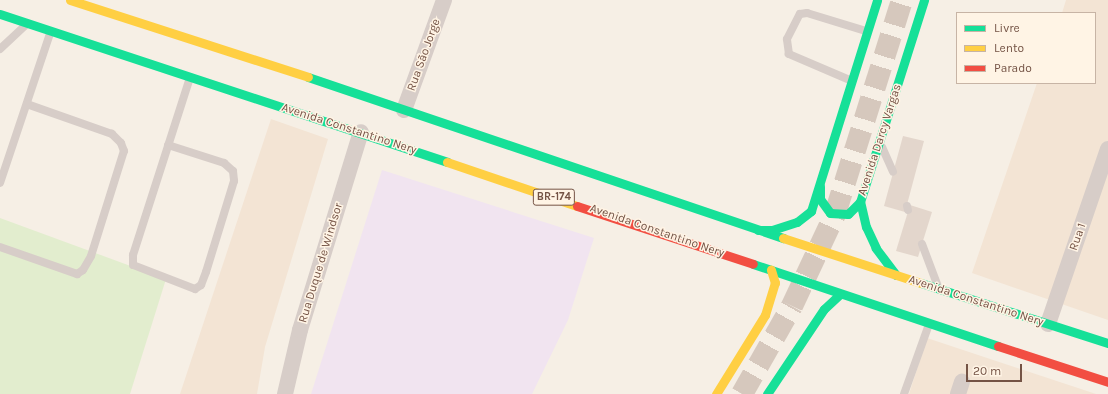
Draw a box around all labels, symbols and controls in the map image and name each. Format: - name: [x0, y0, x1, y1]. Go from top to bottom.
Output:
- legend: [956, 12, 1096, 84]
- street label: Rua São Jorge: [404, 17, 444, 93]
- text: Livre: [994, 21, 1020, 35]
- text: Lento: [994, 41, 1024, 55]
- text: Parado: [994, 61, 1032, 75]
- street label: Avenida Darcy Vargas: [855, 82, 905, 198]
- street label: Avenida Constantino Nery: [280, 100, 418, 158]
- road number: BR-174: [532, 188, 576, 206]
- street label: Rua Duque de Windsor: [296, 201, 346, 325]
- street label: Avenida Constantino Nery: [588, 201, 726, 261]
- street label: Rua 1: [1067, 221, 1089, 253]
- street label: Avenida Constantino Nery: [907, 272, 1045, 330]
- scale bar: [968, 356, 1024, 382]
- text: 20 m: [973, 364, 1001, 378]

